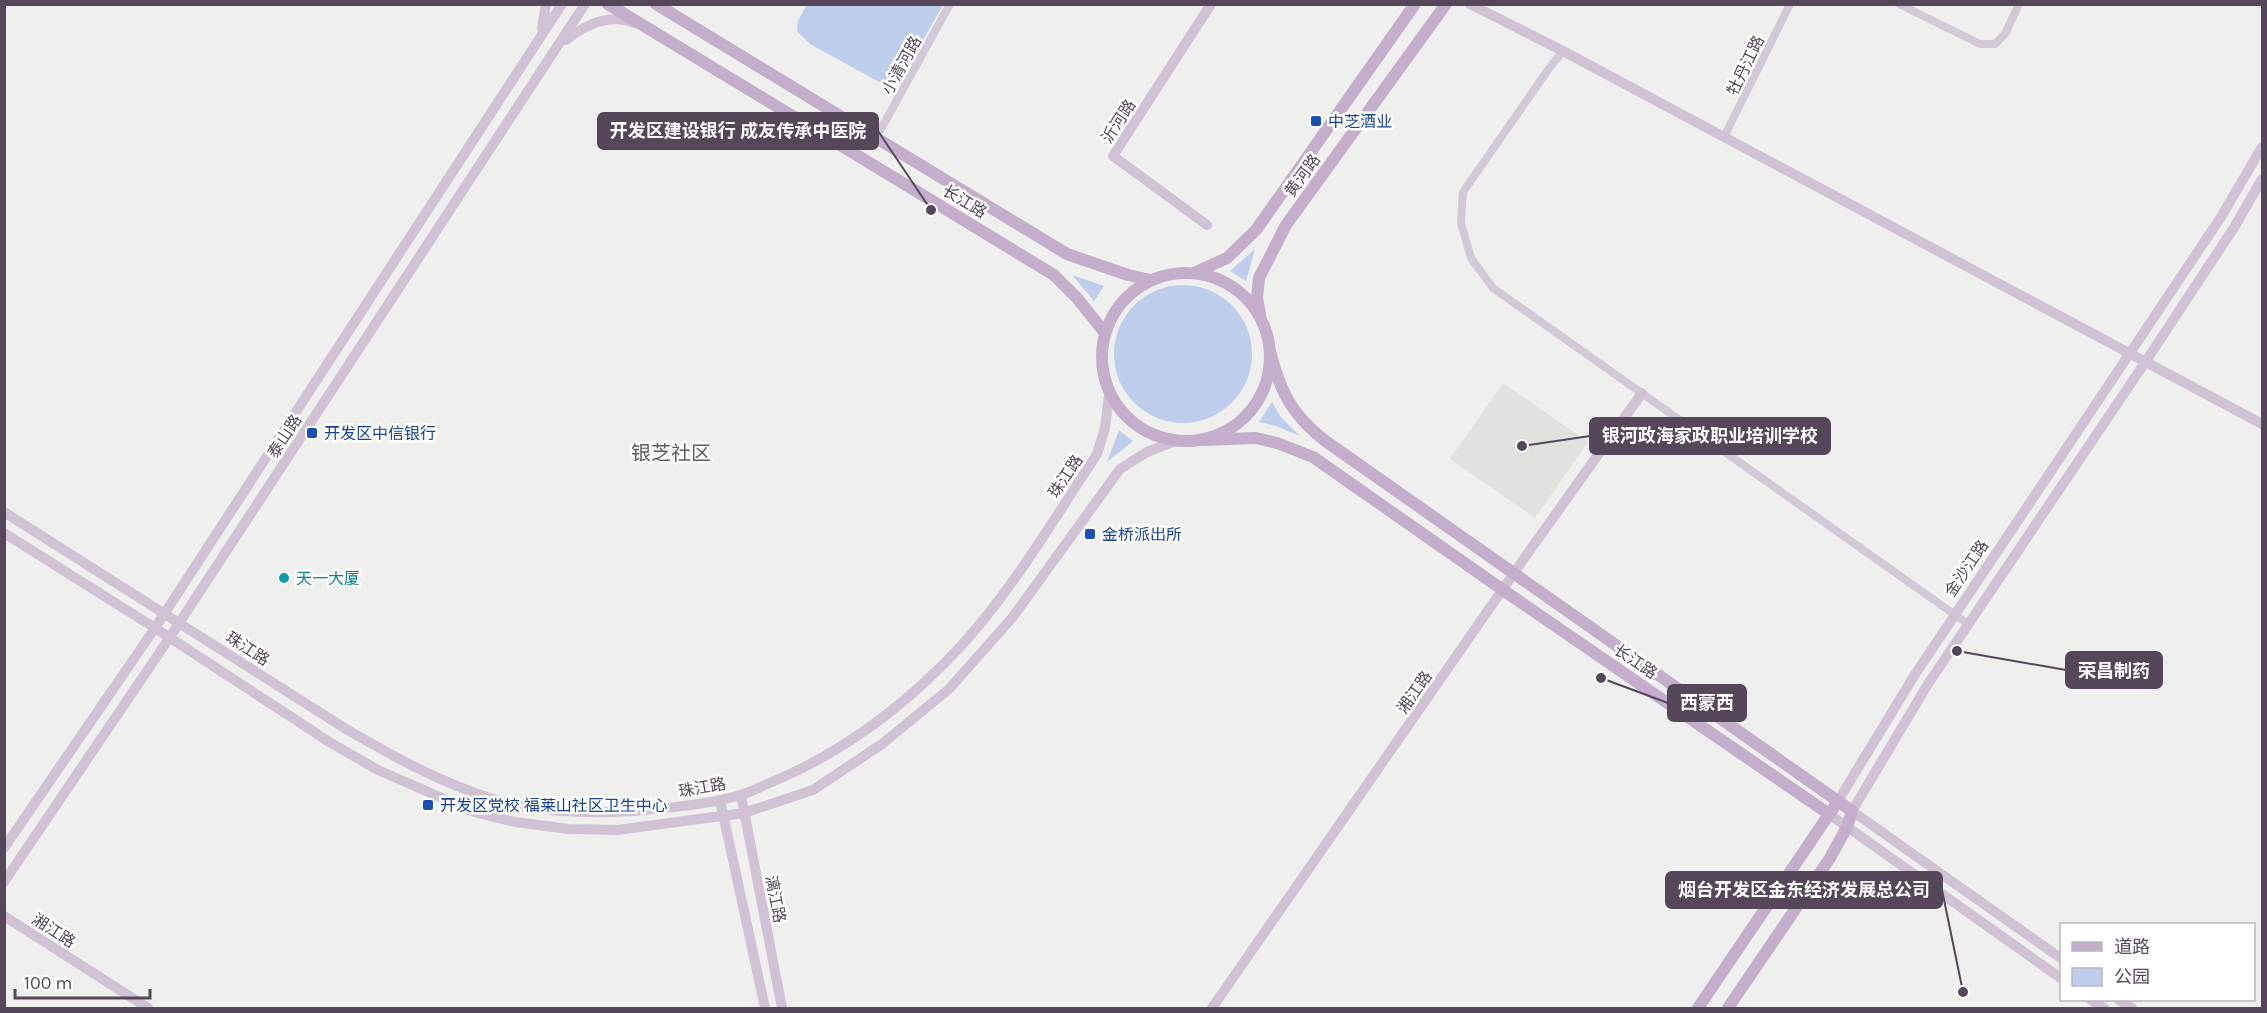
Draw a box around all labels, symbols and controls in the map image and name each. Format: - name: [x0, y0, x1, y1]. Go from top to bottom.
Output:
- street label: 牡丹江路: [1723, 32, 1768, 98]
- street label: 小清河路: [878, 33, 925, 98]
- street label: 沂河路: [1097, 96, 1139, 147]
- place label: 中芝酒业: [1328, 112, 1392, 131]
- callout: 开发区建设银行 成友传承中医院: [598, 113, 878, 149]
- marker: 中芝酒业: [1309, 114, 1323, 128]
- text: 开发区建设银行 成友传承中医院: [610, 120, 866, 142]
- street label: 黄河路: [1281, 150, 1324, 200]
- street label: 长江路: [939, 181, 990, 222]
- street label: 泰山路: [263, 411, 305, 462]
- callout: 银河政海家政职业培训学校: [1590, 418, 1830, 454]
- place label: 开发区中信银行: [324, 424, 436, 443]
- text: 银河政海家政职业培训学校: [1602, 425, 1818, 447]
- marker: 开发区中信银行: [305, 426, 319, 440]
- district label: 银芝社区: [631, 442, 711, 465]
- street label: 珠江路: [1044, 451, 1087, 501]
- place label: 金桥派出所: [1102, 525, 1182, 544]
- marker: 金桥派出所: [1083, 527, 1097, 541]
- street label: 金沙江路: [1941, 536, 1992, 600]
- place label: 天一大厦: [296, 569, 360, 588]
- marker: 天一大厦: [277, 571, 291, 585]
- street label: 珠江路: [222, 627, 273, 669]
- street label: 长江路: [1611, 640, 1661, 683]
- callout: 荣昌制药: [2066, 652, 2162, 688]
- text: 荣昌制药: [2078, 660, 2150, 682]
- street label: 湘江路: [1393, 667, 1436, 717]
- callout: 西蒙西: [1668, 685, 1746, 721]
- text: 西蒙西: [1680, 692, 1734, 714]
- street label: 珠江路: [677, 774, 727, 801]
- place label: 开发区党校 福莱山社区卫生中心: [440, 796, 668, 815]
- marker: 开发区党校 福莱山社区卫生中心: [421, 798, 435, 812]
- callout: 烟台开发区金东经济发展总公司: [1666, 872, 1942, 908]
- street label: 漓江路: [762, 874, 789, 924]
- text: 烟台开发区金东经济发展总公司: [1678, 879, 1930, 901]
- street label: 湘江路: [28, 909, 79, 951]
- legend: [2060, 923, 2255, 1001]
- text: 道路: [2114, 936, 2150, 958]
- scale bar: [15, 962, 150, 1000]
- text: 公园: [2114, 966, 2150, 988]
- text: 100 m: [24, 972, 72, 994]

